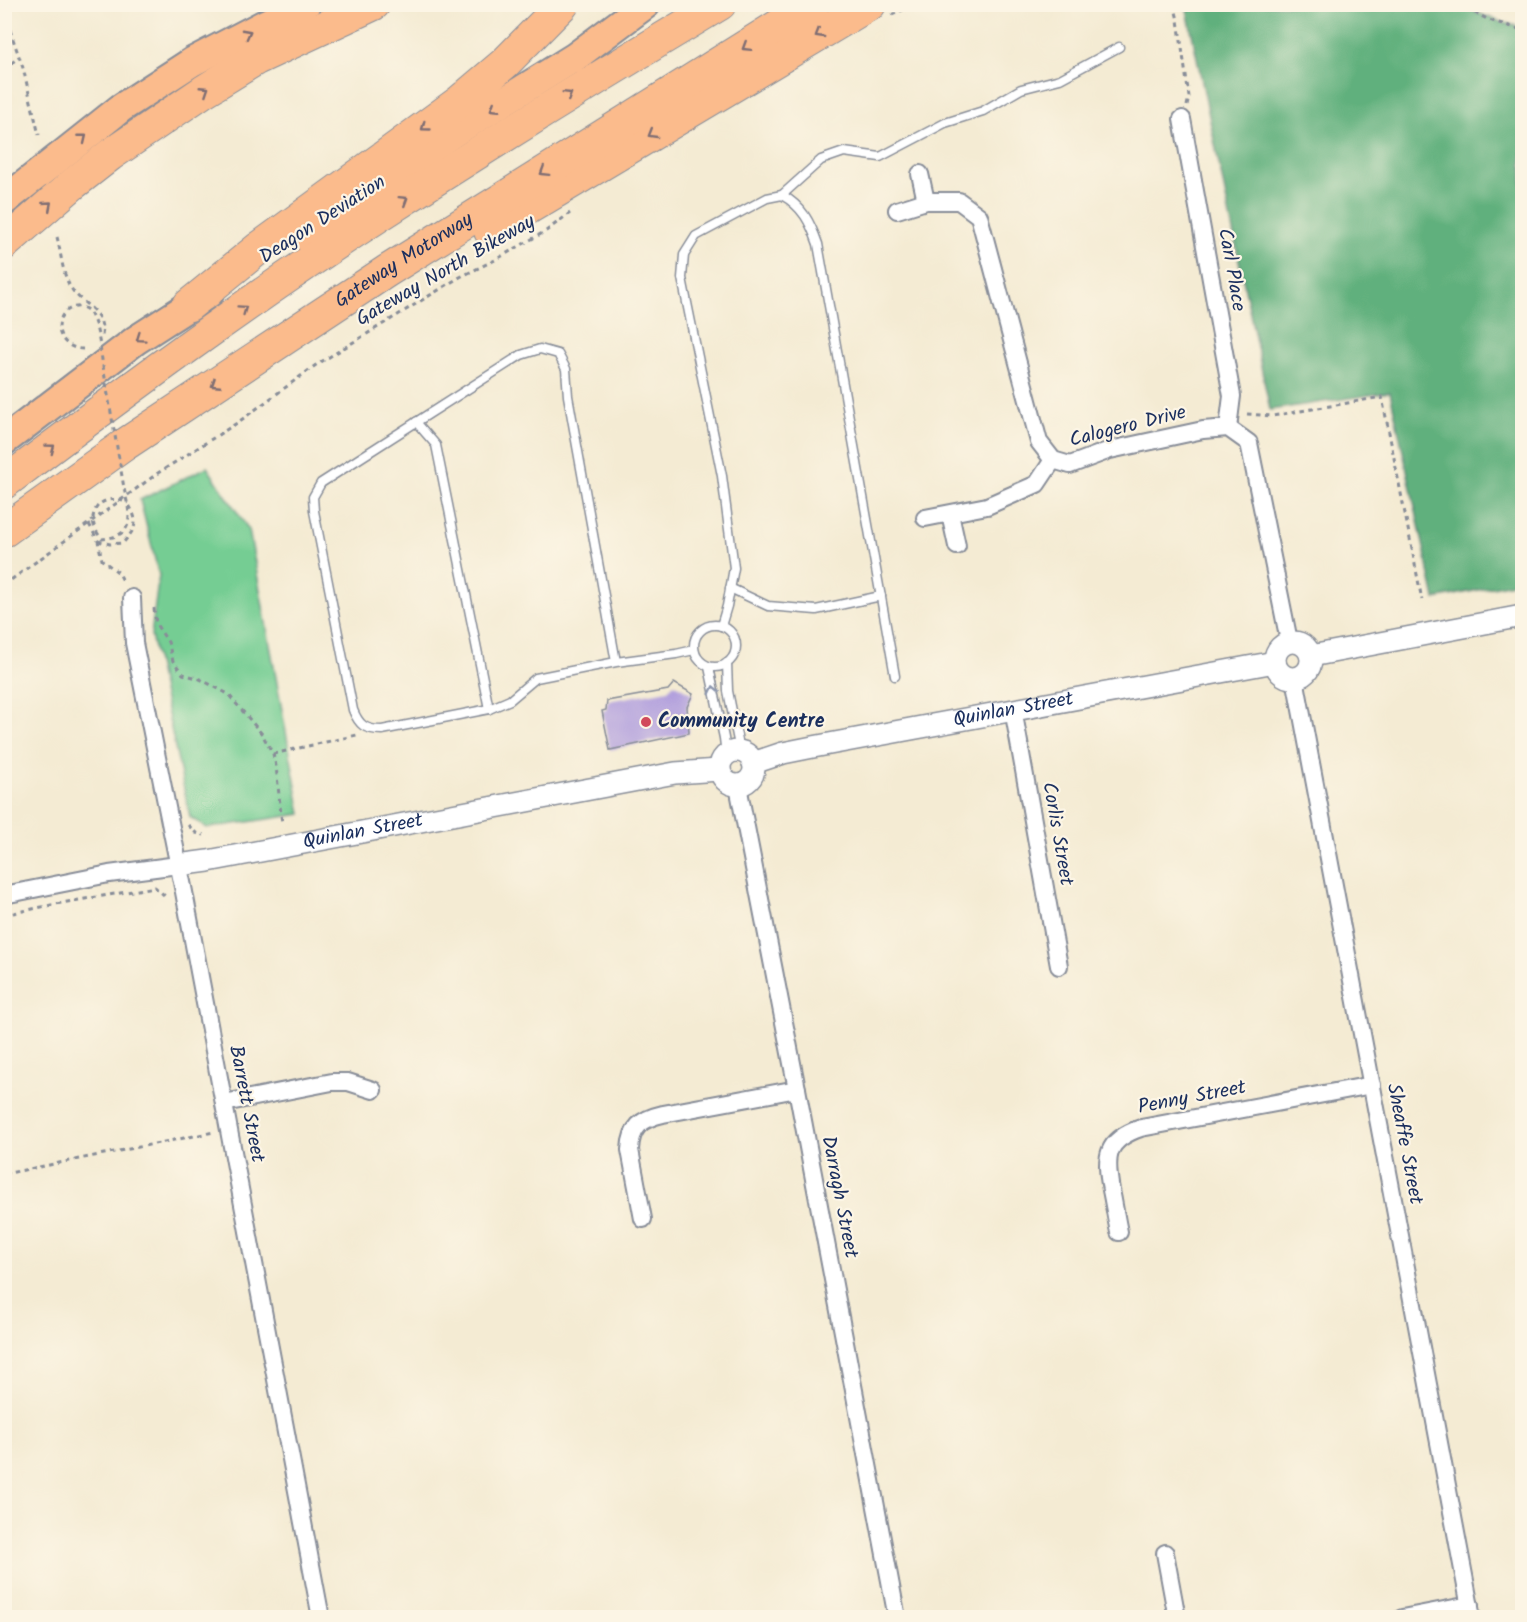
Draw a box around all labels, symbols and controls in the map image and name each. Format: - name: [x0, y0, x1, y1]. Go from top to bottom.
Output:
- one-way arrow: [815, 27, 825, 39]
- one-way arrow: [240, 29, 251, 41]
- one-way arrow: [741, 39, 752, 50]
- one-way arrow: [198, 86, 209, 97]
- one-way arrow: [562, 92, 573, 103]
- one-way arrow: [490, 101, 500, 113]
- one-way arrow: [421, 120, 432, 131]
- one-way arrow: [648, 127, 658, 139]
- one-way arrow: [76, 135, 87, 146]
- one-way arrow: [540, 165, 551, 176]
- street label: Deagon Deviation: [253, 167, 393, 273]
- one-way arrow: [398, 195, 408, 207]
- one-way arrow: [41, 201, 52, 212]
- street label: Gateway Motorway: [328, 204, 480, 317]
- street label: Gateway North Bikeway: [350, 206, 542, 335]
- street label: Carl Place: [1208, 226, 1254, 314]
- one-way arrow: [236, 305, 247, 316]
- one-way arrow: [136, 331, 147, 342]
- one-way arrow: [211, 377, 222, 388]
- street label: Calogero Drive: [1066, 397, 1190, 457]
- one-way arrow: [45, 444, 56, 455]
- street label: Quinlan Street: [951, 683, 1076, 737]
- one-way arrow: [708, 685, 721, 695]
- place label: Community Centre: [658, 706, 825, 738]
- marker: Community Centre: [639, 715, 653, 729]
- street label: Corlis Street: [1032, 780, 1082, 889]
- street label: Quinlan Street: [300, 805, 426, 859]
- street label: Barrett Street: [219, 1043, 273, 1166]
- street label: Penny Street: [1135, 1072, 1249, 1124]
- street label: Sheaffe Street: [1377, 1081, 1431, 1207]
- street label: Darragh Street: [811, 1133, 867, 1261]

